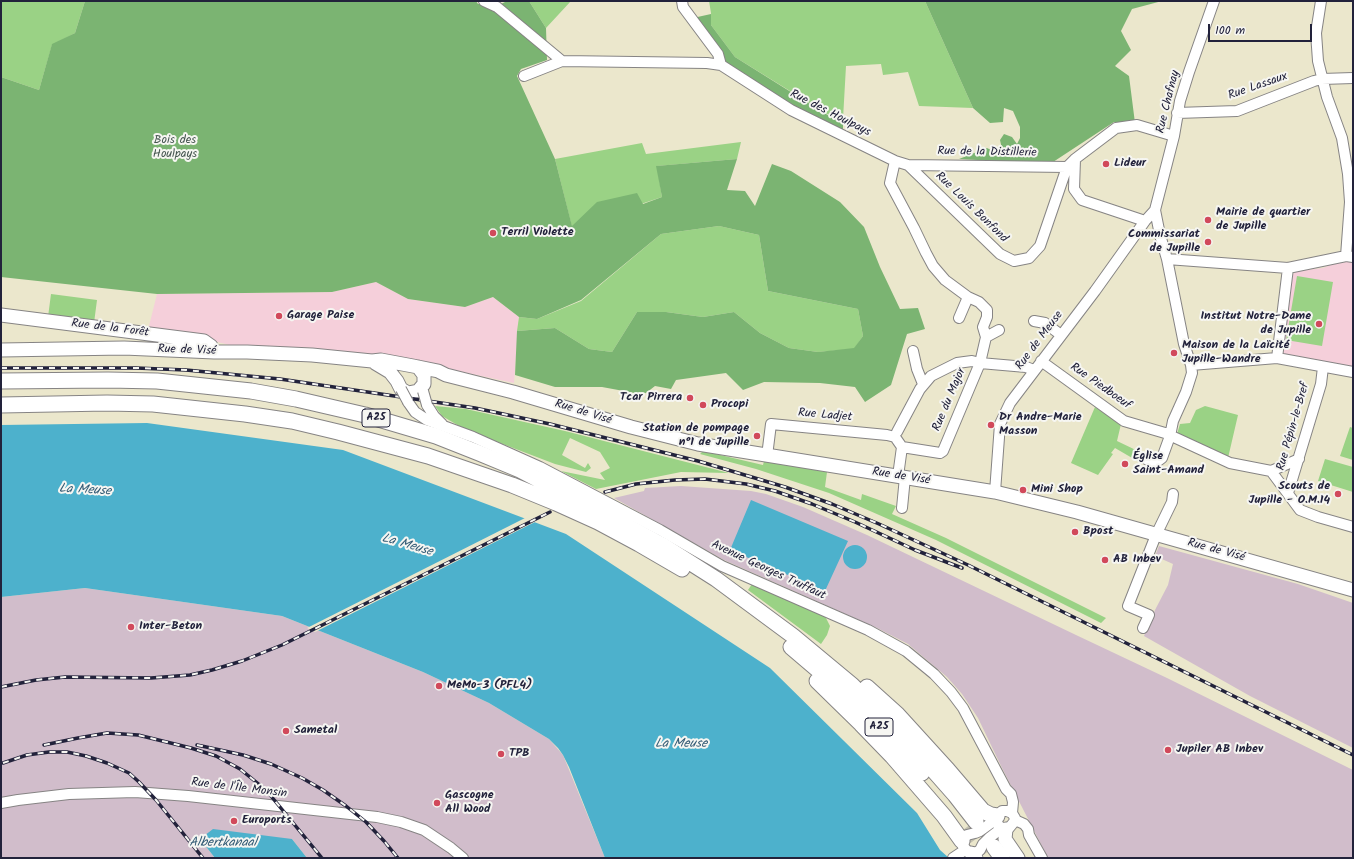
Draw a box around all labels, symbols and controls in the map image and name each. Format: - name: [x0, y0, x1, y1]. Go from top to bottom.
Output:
- scale bar: [1210, 16, 1314, 42]
- text: 100 m: [1215, 21, 1245, 40]
- street label: Rue Chafnay: [1154, 69, 1184, 135]
- street label: Rue Lassaux: [1226, 70, 1290, 104]
- street label: Rue des Houlpays: [787, 87, 873, 141]
- park label: Bois des Houlpays: [153, 134, 197, 162]
- street label: Rue de la Distillerie: [937, 145, 1037, 161]
- place label: Lideur: [1114, 157, 1146, 171]
- marker: Lideur: [1101, 159, 1111, 169]
- street label: Rue Louis Bonfond: [932, 170, 1010, 246]
- place label: Mairie de quartier de Jupille: [1216, 206, 1310, 234]
- marker: Mairie de quartier de Jupille: [1203, 215, 1213, 225]
- place label: Terril Violette: [501, 226, 574, 240]
- marker: Terril Violette: [488, 228, 498, 238]
- place label: Commissariat de Jupille: [1128, 228, 1200, 256]
- marker: Commissariat de Jupille: [1203, 237, 1213, 247]
- place label: Garage Paise: [287, 309, 354, 323]
- street label: Rue de Meuse: [1013, 309, 1067, 373]
- place label: Institut Notre-Dame de Jupille: [1200, 310, 1311, 338]
- marker: Garage Paise: [274, 311, 284, 321]
- street label: Rue de la Forêt: [70, 317, 150, 341]
- marker: Institut Notre-Dame de Jupille: [1314, 319, 1324, 329]
- place label: Maison de la Laïcité Jupille-Wandre: [1182, 339, 1289, 367]
- street label: Rue de Visé: [157, 343, 217, 359]
- marker: Maison de la Laïcité Jupille-Wandre: [1169, 348, 1179, 358]
- street label: Rue Piedboeuf: [1067, 361, 1133, 413]
- street label: Rue du Major: [930, 366, 970, 434]
- street label: Rue Pépin-le-Bref: [1275, 381, 1313, 473]
- place label: Tcar Pirrera: [620, 391, 682, 405]
- marker: Tcar Pirrera: [685, 393, 695, 403]
- street label: Rue de Visé: [553, 398, 613, 428]
- place label: Procopi: [711, 398, 748, 412]
- marker: Procopi: [698, 400, 708, 410]
- street label: Rue Ladjet: [797, 406, 853, 426]
- road number: A25: [362, 409, 390, 427]
- place label: Dr Andre-Marie Masson: [999, 411, 1082, 439]
- marker: Dr Andre-Marie Masson: [986, 420, 996, 430]
- place label: Station de pompage n°1 de Jupille: [643, 422, 749, 450]
- marker: Station de pompage n°1 de Jupille: [752, 431, 762, 441]
- place label: Église Saint-Amand: [1133, 450, 1204, 478]
- marker: Église Saint-Amand: [1120, 459, 1130, 469]
- street label: Rue de Visé: [871, 465, 931, 489]
- place label: Scouts de Jupille - O.M.14: [1249, 480, 1330, 508]
- water label: La Meuse: [59, 482, 111, 500]
- place label: Mini Shop: [1031, 483, 1083, 497]
- marker: Mini Shop: [1018, 485, 1028, 495]
- marker: Scouts de Jupille - O.M.14: [1333, 489, 1343, 499]
- place label: Bpost: [1083, 525, 1113, 539]
- marker: Bpost: [1070, 527, 1080, 537]
- water label: La Meuse: [380, 531, 434, 561]
- street label: Rue de Visé: [1186, 536, 1246, 566]
- street label: Avenue Georges Truffaut: [709, 538, 827, 604]
- place label: AB Inbev: [1113, 553, 1161, 567]
- marker: AB Inbev: [1100, 555, 1110, 565]
- place label: Inter-Beton: [139, 620, 202, 634]
- marker: Inter-Beton: [126, 622, 136, 632]
- place label: MeMo-3 (PFL4): [447, 679, 532, 693]
- marker: MeMo-3 (PFL4): [434, 681, 444, 691]
- road number: A25: [865, 718, 893, 736]
- place label: Sametal: [294, 724, 337, 738]
- marker: Sametal: [281, 726, 291, 736]
- water label: La Meuse: [655, 737, 707, 753]
- place label: Jupiler AB Inbev: [1176, 743, 1263, 757]
- marker: Jupiler AB Inbev: [1163, 745, 1173, 755]
- place label: TPB: [509, 747, 530, 761]
- marker: TPB: [496, 749, 506, 759]
- street label: Rue de l'Île Monsin: [190, 776, 288, 802]
- place label: Gascogne All Wood: [445, 789, 494, 817]
- marker: Gascogne All Wood: [432, 798, 442, 808]
- place label: Euroports: [242, 814, 292, 828]
- marker: Euroports: [229, 816, 239, 826]
- water label: Albertkanaal: [189, 836, 257, 852]

